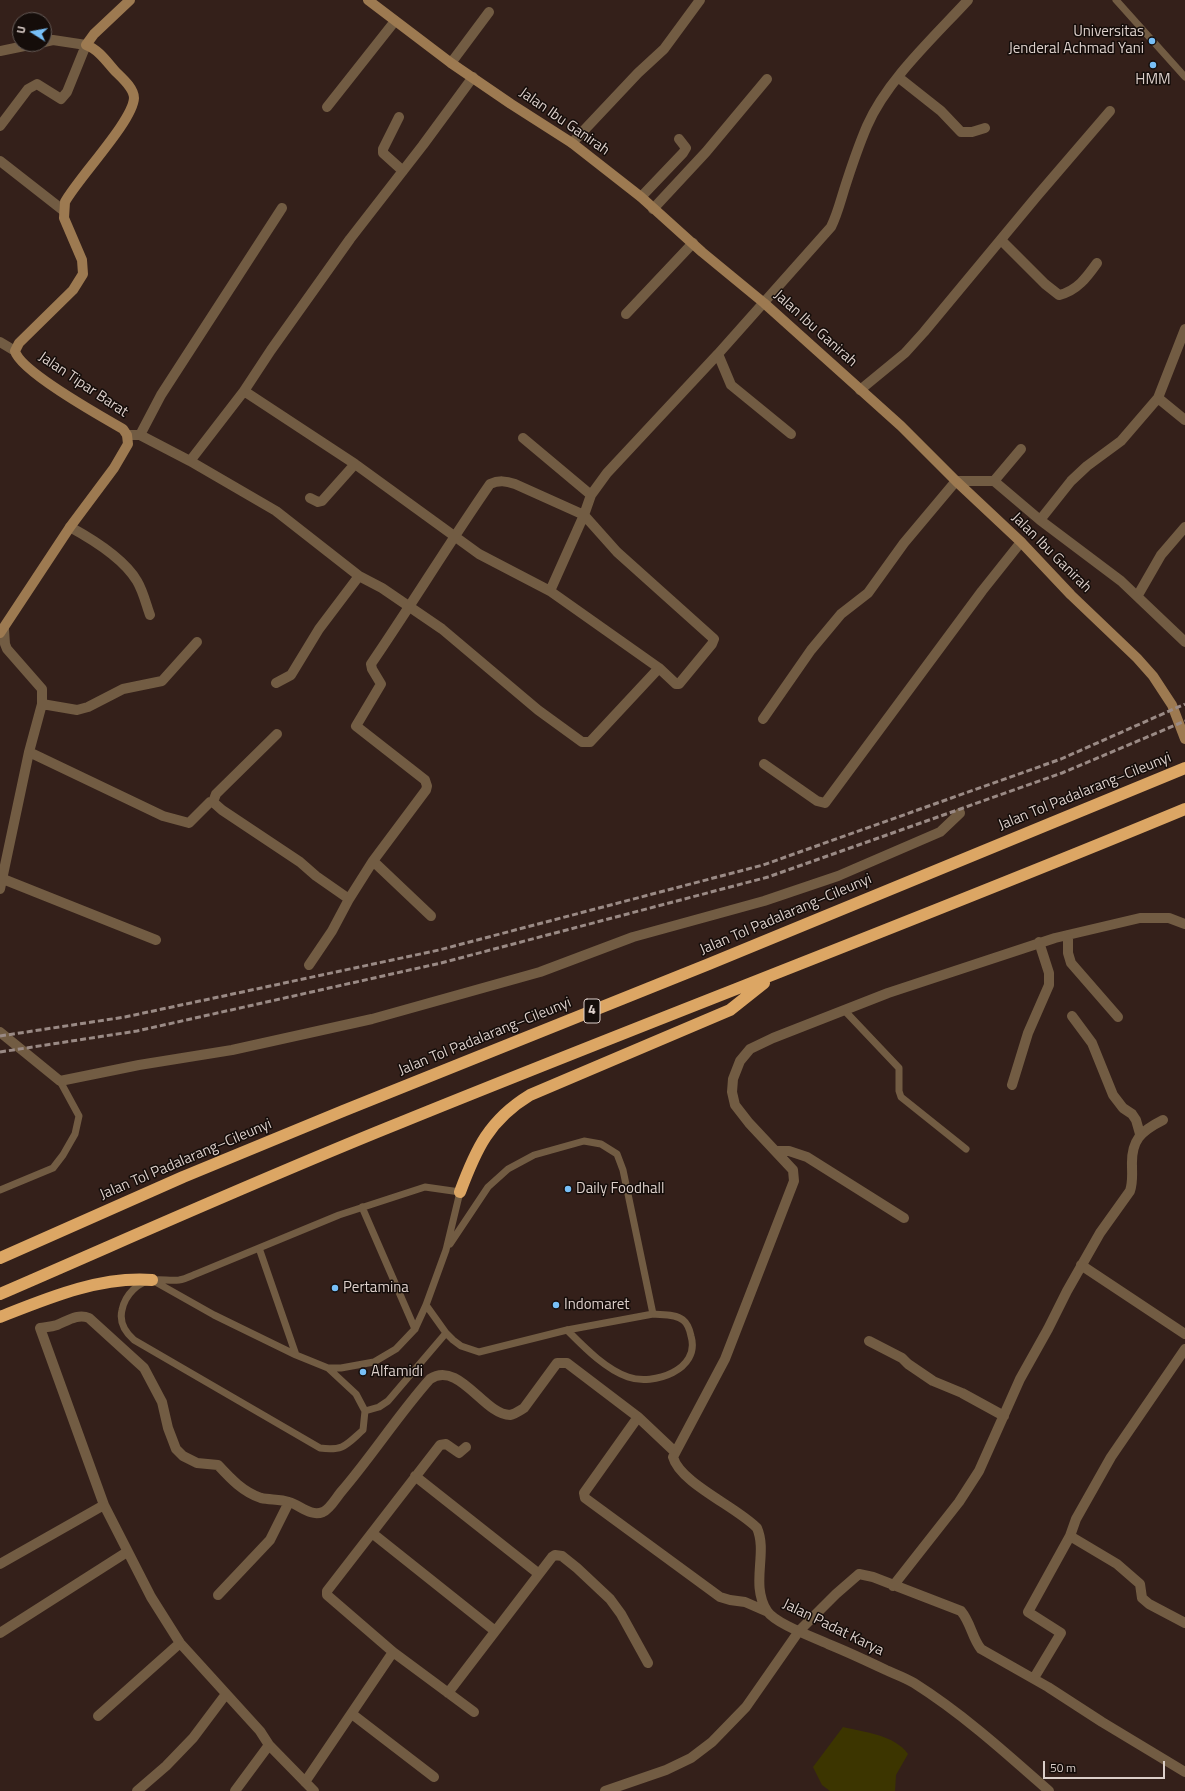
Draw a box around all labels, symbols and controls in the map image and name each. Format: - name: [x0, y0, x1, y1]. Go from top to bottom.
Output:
- north arrow: [12, 12, 52, 52]
- place label: Universitas Jenderal Achmad Yani: [1008, 23, 1144, 58]
- text: U: [13, 25, 30, 35]
- marker: Universitas Jenderal Achmad Yani: [1147, 36, 1157, 46]
- marker: HMM: [1148, 60, 1158, 70]
- place label: HMM: [1135, 71, 1171, 89]
- street label: Jalan Ibu Ganirah: [515, 84, 613, 160]
- street label: Jalan Ibu Ganirah: [770, 287, 860, 371]
- street label: Jalan Tipar Barat: [35, 348, 131, 422]
- street label: Jalan Ibu Ganirah: [1007, 509, 1095, 597]
- street label: Jalan Tol Padalarang–Cileunyi: [996, 749, 1174, 835]
- street label: Jalan Tol Padalarang–Cileunyi: [697, 871, 875, 959]
- street label: Jalan Tol Padalarang–Cileunyi: [396, 994, 574, 1080]
- road number: 4: [584, 999, 600, 1023]
- street label: Jalan Tol Padalarang–Cileunyi: [97, 1116, 275, 1204]
- place label: Daily Foodhall: [576, 1180, 664, 1198]
- marker: Daily Foodhall: [563, 1184, 573, 1194]
- place label: Pertamina: [343, 1279, 409, 1297]
- marker: Pertamina: [330, 1283, 340, 1293]
- place label: Indomaret: [564, 1296, 629, 1314]
- marker: Indomaret: [551, 1300, 561, 1310]
- place label: Alfamidi: [371, 1363, 423, 1381]
- marker: Alfamidi: [358, 1367, 368, 1377]
- street label: Jalan Padat Karya: [779, 1596, 887, 1660]
- scale bar: [1045, 1753, 1167, 1779]
- text: 50 m: [1050, 1758, 1076, 1777]

